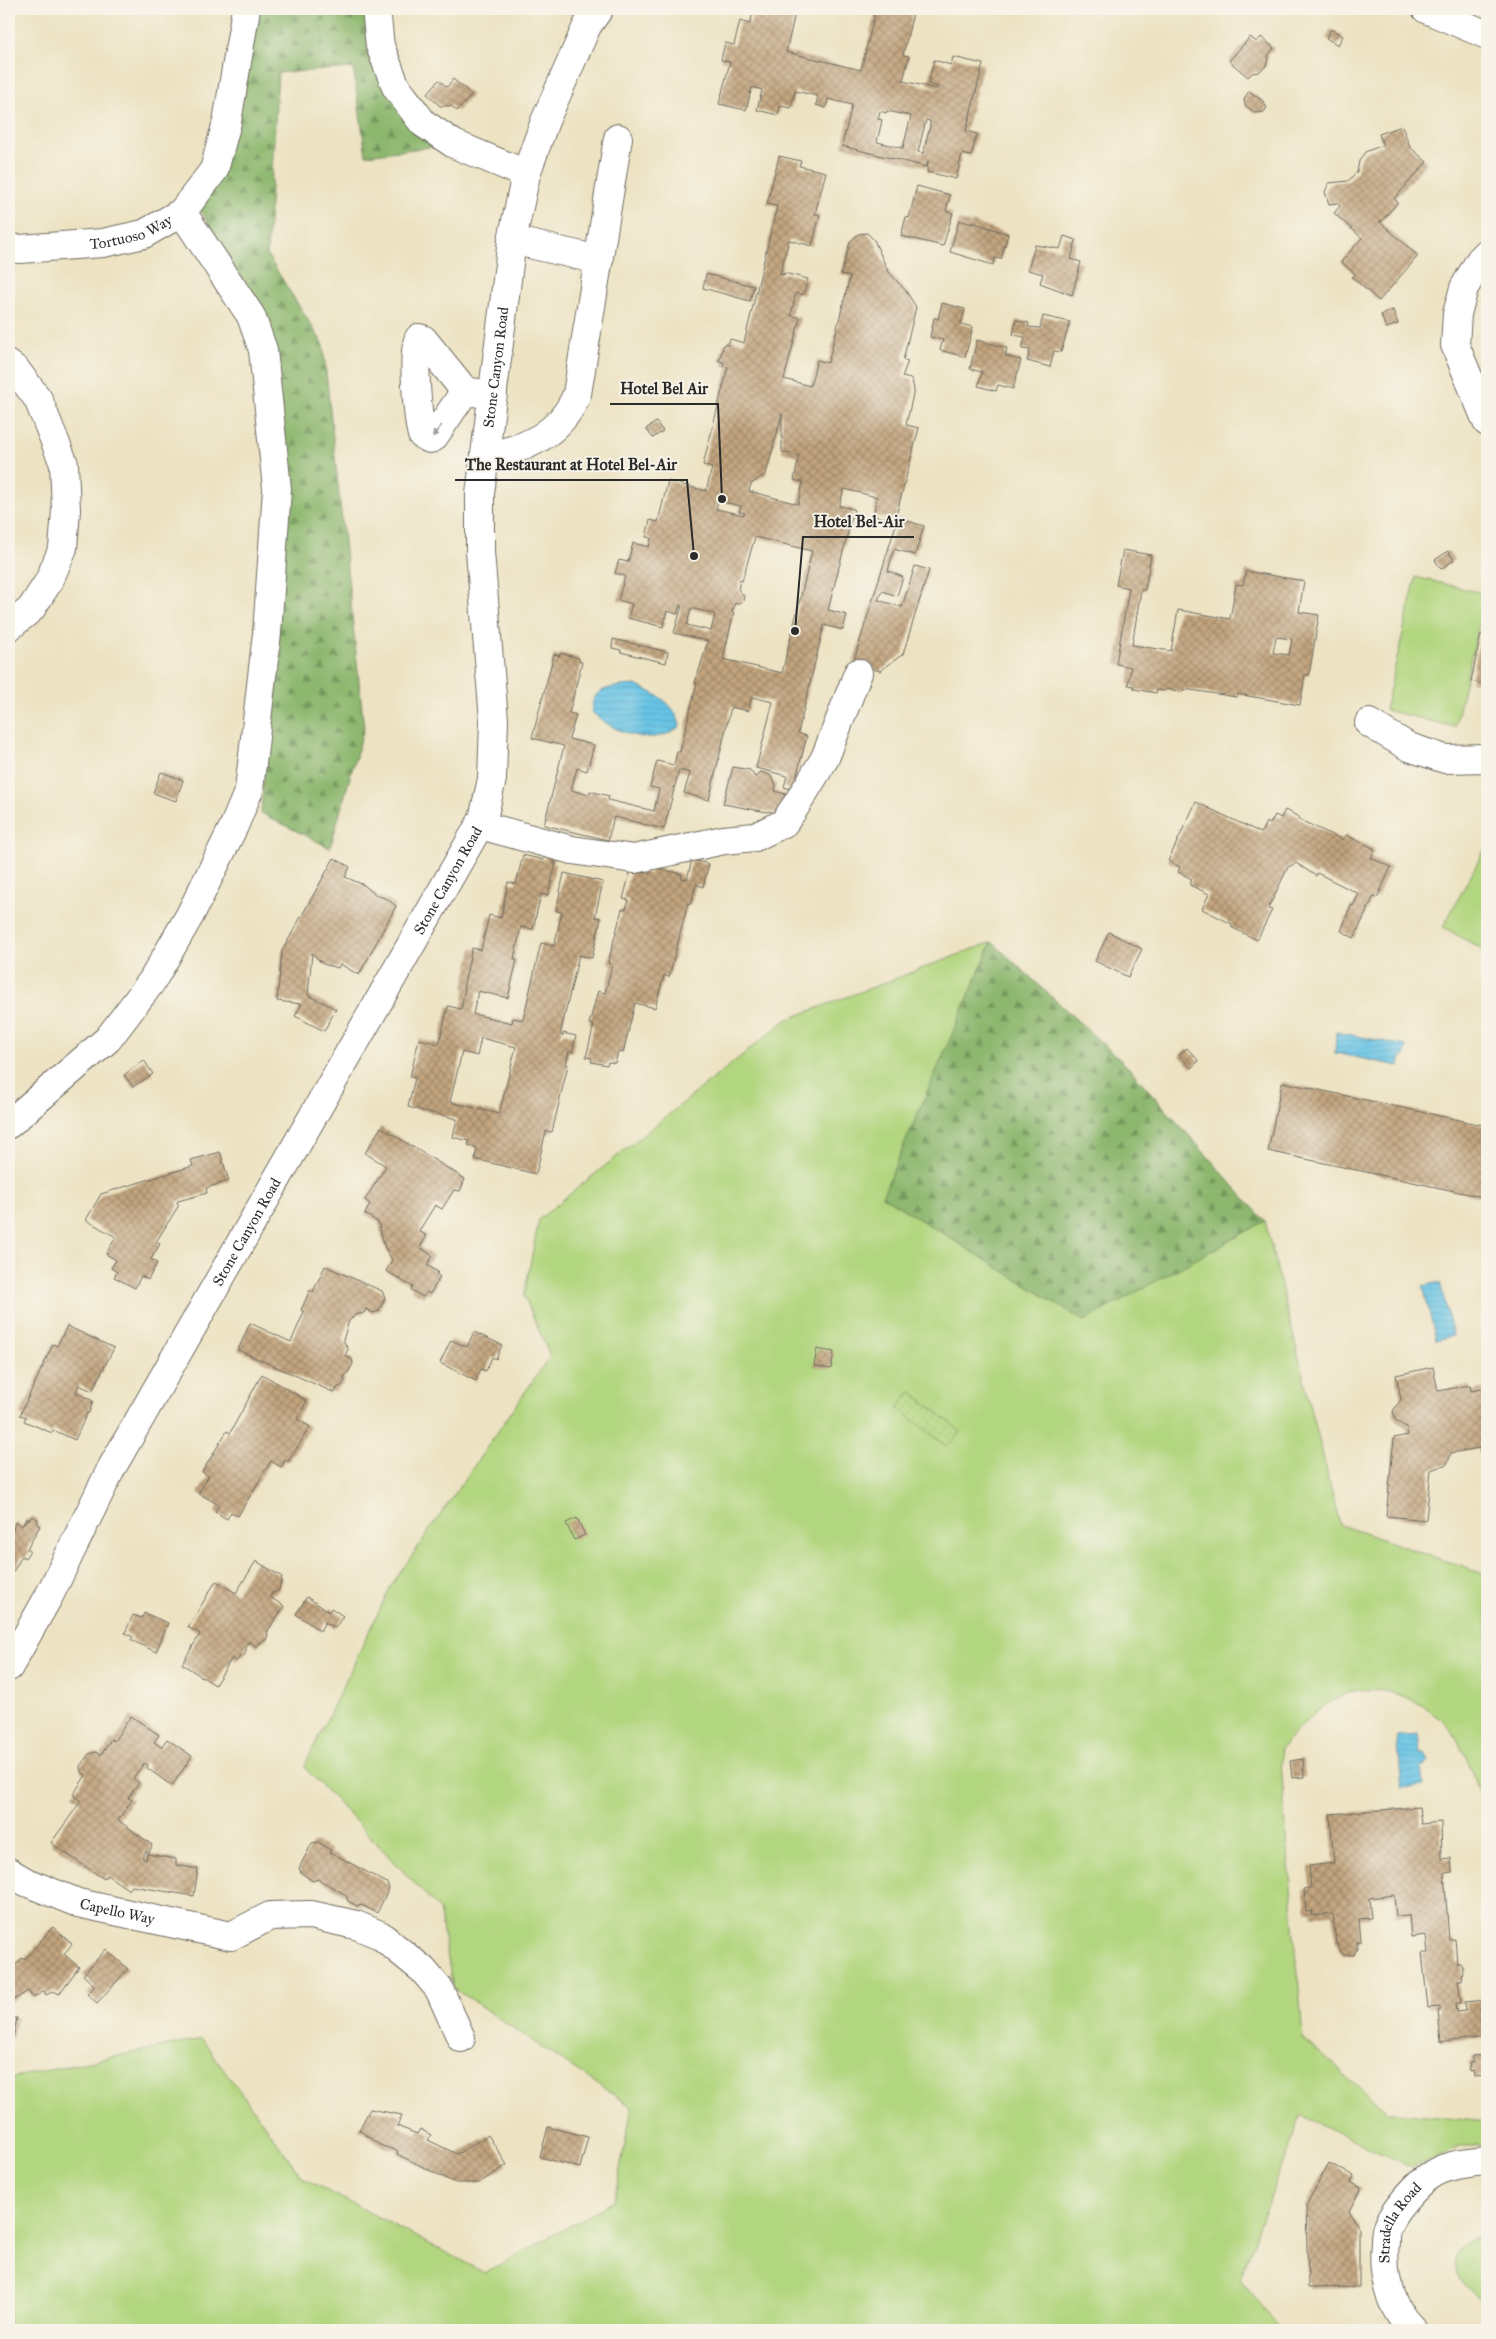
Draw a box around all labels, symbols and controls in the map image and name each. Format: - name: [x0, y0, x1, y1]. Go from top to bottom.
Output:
- street label: Tortuoso Way: [89, 210, 176, 253]
- street label: Stone Canyon Road: [479, 305, 513, 429]
- callout: Hotel Bel Air: [610, 373, 718, 404]
- text: Hotel Bel Air: [620, 379, 709, 398]
- one-way arrow: [432, 424, 442, 438]
- callout: The Restaurant at Hotel Bel-Air: [455, 449, 687, 480]
- text: The Restaurant at Hotel Bel-Air: [464, 455, 678, 474]
- callout: Hotel Bel-Air: [803, 506, 914, 537]
- text: Hotel Bel-Air: [813, 512, 906, 531]
- street label: Stone Canyon Road: [410, 823, 486, 938]
- street label: Stone Canyon Road: [209, 1174, 285, 1289]
- street label: Capello Way: [78, 1895, 157, 1928]
- street label: Stradella Road: [1375, 2178, 1425, 2264]

